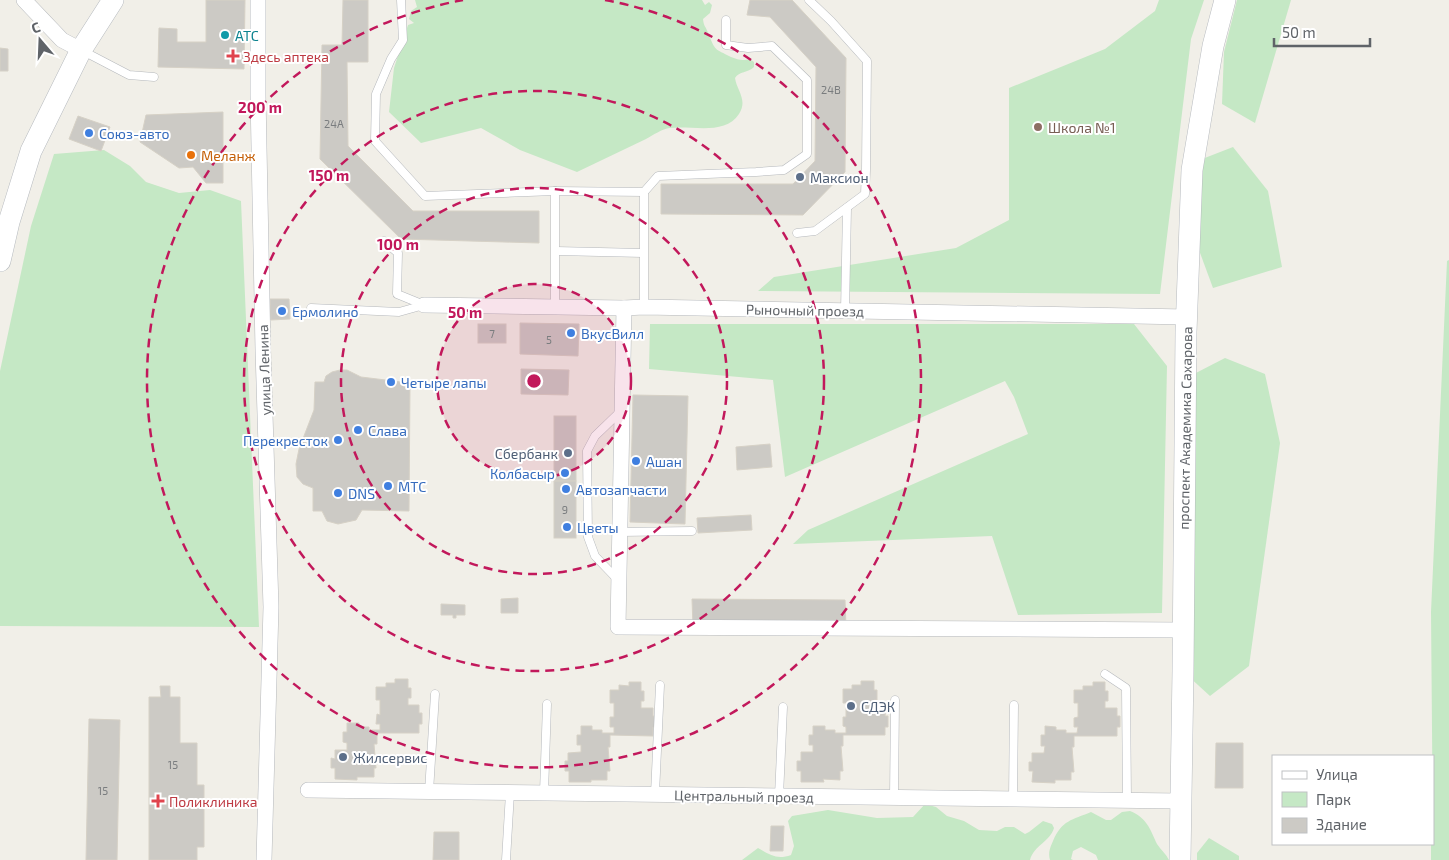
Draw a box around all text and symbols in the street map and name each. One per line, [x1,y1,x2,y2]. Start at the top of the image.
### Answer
north arrow [15,15,65,65]
scale bar [1274,15,1370,47]
text: С [29,18,42,37]
text: 50 m [1282,23,1316,41]
place label: АТС [235,27,259,44]
marker: АТС [219,29,231,41]
place label: Здесь аптека [243,48,329,65]
marker: Здесь аптека [227,50,239,62]
house number: 24В [821,83,841,96]
text: 200 m [238,98,282,116]
house number: 24А [324,117,344,130]
place label: Школа №1 [1048,119,1116,136]
marker: Школа №1 [1032,121,1044,133]
place label: Союз-авто [99,125,169,142]
marker: Союз-авто [83,127,95,139]
place label: Меланж [201,147,256,164]
marker: Меланж [185,149,197,161]
text: 150 m [309,166,349,184]
place label: Максион [810,169,869,186]
marker: Максион [794,171,806,183]
text: 100 m [377,235,419,253]
street label: Рыночный проезд [746,300,864,320]
place label: Ермолино [292,303,359,320]
text: 50 m [448,303,482,321]
marker: Ермолино [276,305,288,317]
street label: улица Ленина [254,324,274,416]
place label: ВкусВилл [581,325,644,342]
street label: проспект Академика Сахарова [1175,326,1195,530]
house number: 7 [489,327,495,340]
marker: ВкусВилл [565,327,577,339]
house number: 5 [546,333,552,346]
centre of rings [525,372,543,390]
place label: Четыре лапы [401,374,487,391]
marker: Четыре лапы [385,376,397,388]
place label: Слава [368,422,407,439]
marker: Слава [352,424,364,436]
place label: Перекресток [243,432,328,449]
marker: Перекресток [332,434,344,446]
place label: Сбербанк [495,445,558,462]
marker: Сбербанк [562,447,574,459]
place label: Ашан [646,453,682,470]
marker: Ашан [630,455,642,467]
place label: Колбасыр [490,465,555,482]
marker: Колбасыр [559,467,571,479]
place label: МТС [398,478,426,495]
marker: МТС [382,480,394,492]
place label: Автозапчасти [576,481,667,498]
marker: Автозапчасти [560,483,572,495]
place label: DNS [348,485,375,502]
marker: DNS [332,487,344,499]
house number: 9 [562,503,568,516]
place label: Цветы [577,519,619,536]
marker: Цветы [561,521,573,533]
place label: СДЭК [861,698,895,715]
marker: СДЭК [845,700,857,712]
place label: Жилсервис [353,749,427,766]
marker: Жилсервис [337,751,349,763]
legend [1272,755,1434,845]
house number: 15 [168,758,178,771]
text: Улица [1316,765,1358,783]
house number: 15 [98,784,108,797]
street label: Центральный проезд [674,786,814,806]
text: Парк [1316,790,1351,808]
place label: Поликлиника [169,793,258,810]
marker: Поликлиника [151,794,165,808]
text: Здание [1316,815,1367,833]

